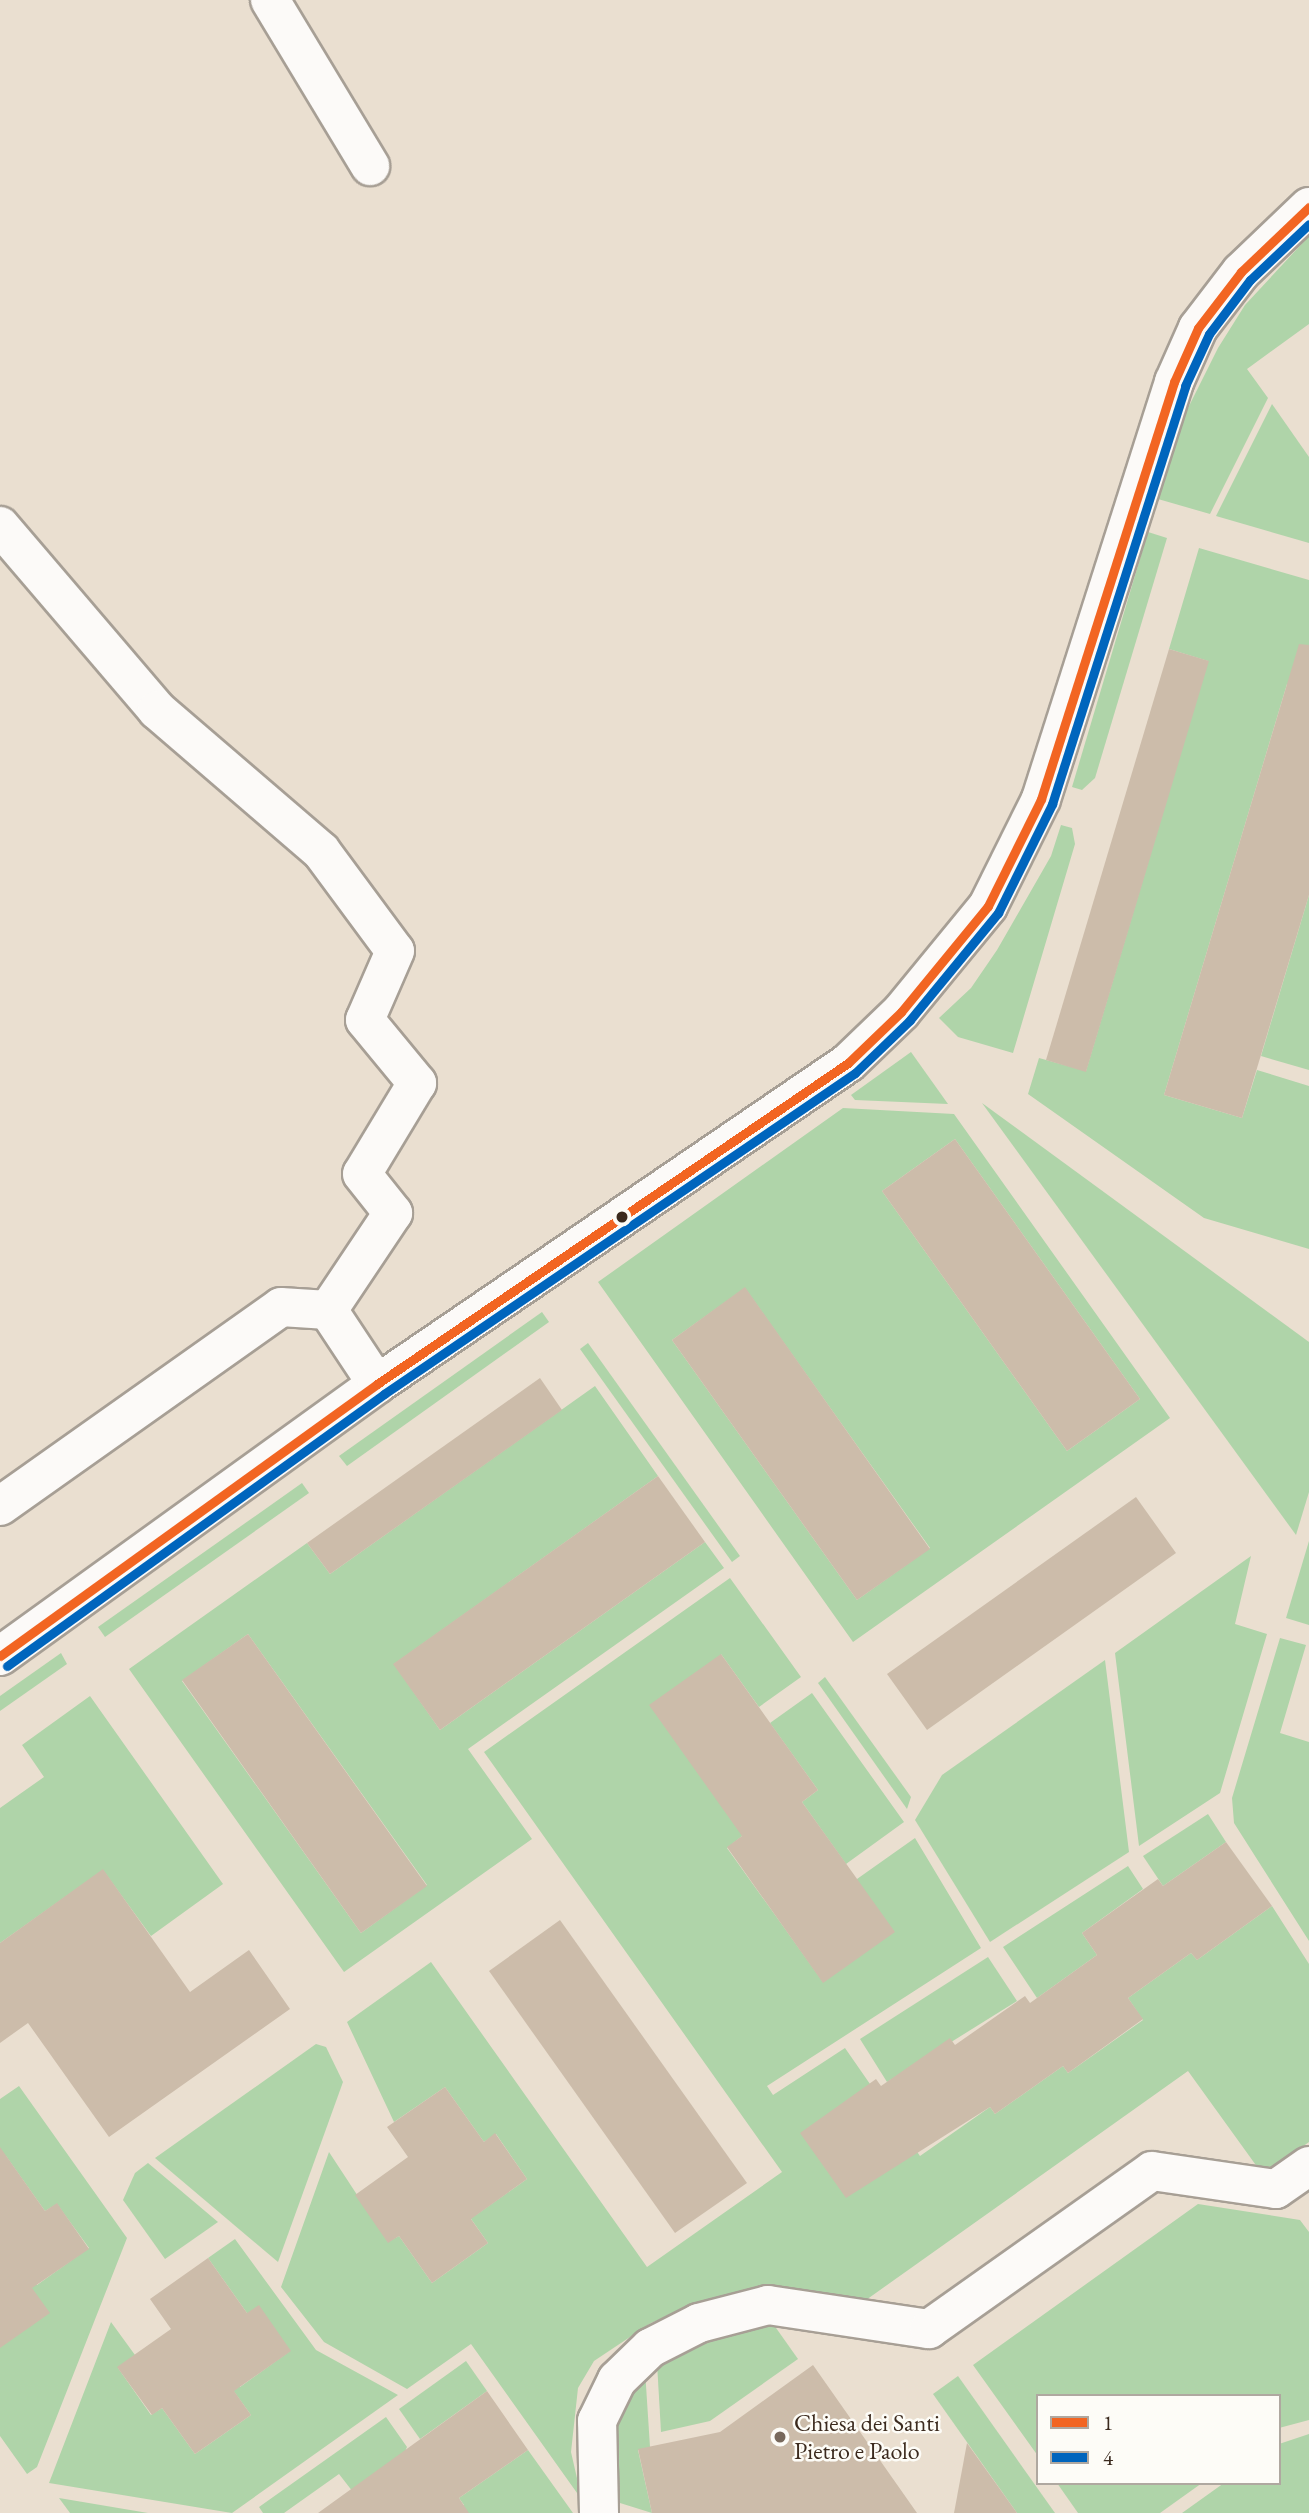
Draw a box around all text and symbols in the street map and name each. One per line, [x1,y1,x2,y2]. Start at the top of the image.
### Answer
unlabelled marker [615,1210,629,1224]
legend [1036,2394,1281,2485]
place label: Chiesa dei Santi Pietro e Paolo [794,2409,940,2465]
text: 1 [1103,2409,1113,2436]
marker: Chiesa dei Santi Pietro e Paolo [772,2429,788,2445]
text: 4 [1103,2444,1113,2471]

